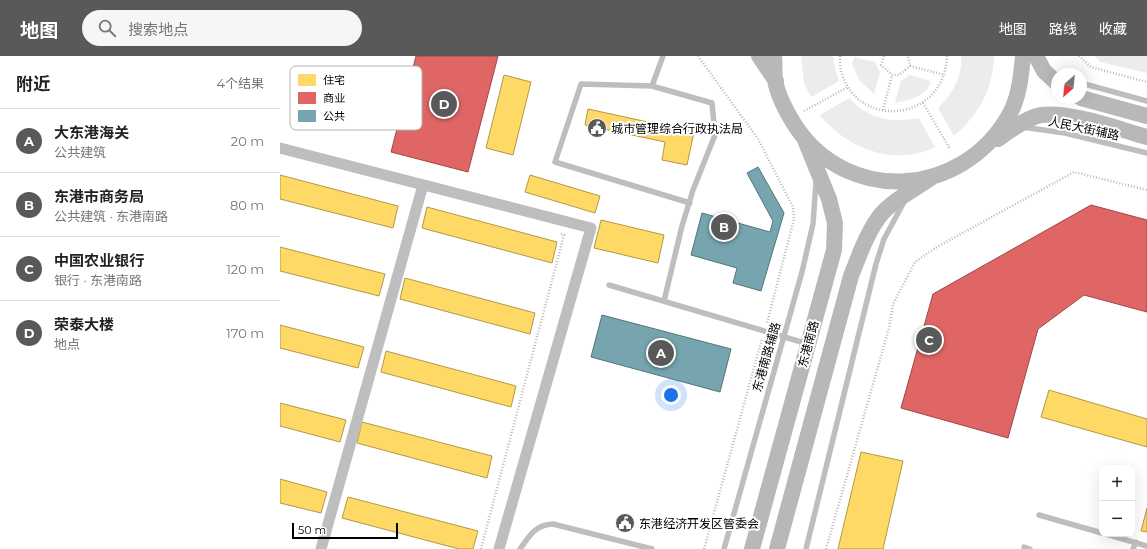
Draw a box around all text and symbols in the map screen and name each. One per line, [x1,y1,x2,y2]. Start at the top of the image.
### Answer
search box [82,10,362,46]
icon: search [96,17,118,39]
text: 地图 [20,19,58,42]
text: 搜索地点 [128,20,188,39]
text: 地图 [999,20,1027,38]
text: 路线 [1049,20,1077,38]
text: 收藏 [1099,20,1127,38]
legend [290,66,422,130]
north arrow [1051,68,1087,104]
text: 住宅 [323,73,345,87]
text: 附近 [16,74,50,94]
text: 4个结果 [216,75,264,91]
pin: D [431,89,457,119]
text: 商业 [323,91,345,105]
text: 公共 [323,109,345,123]
street label: 人民大街辅路 [1047,113,1121,143]
public building icon: 城市管理综合行政执法局 [586,117,608,139]
place label: 城市管理综合行政执法局 [611,121,743,136]
text: 大东港海关 [54,123,129,142]
text: A [24,133,34,149]
text: 20 m [231,133,264,149]
text: 公共建筑 [54,144,106,160]
text: 东港市商务局 [54,187,144,206]
text: B [24,197,34,213]
text: 80 m [230,197,264,213]
text: 公共建筑 · 东港南路 [54,208,168,224]
pin: B [711,212,737,242]
text: 中国农业银行 [54,251,144,270]
text: C [24,261,34,277]
text: 120 m [226,261,264,277]
text: 银行 · 东港南路 [54,272,142,288]
text: 荣泰大楼 [54,315,114,334]
street label: 东港南路 [795,319,821,369]
street label: 东港南路辅路 [749,320,783,394]
text: D [24,325,34,341]
text: 170 m [226,325,264,341]
pin: C [916,325,942,355]
text: 地点 [54,336,80,352]
pin: A [648,338,674,368]
your location [661,385,681,405]
map controls [1099,465,1135,537]
button: + [1099,465,1135,501]
button: − [1099,501,1135,537]
public building icon: 东港经济开发区管委会 [614,512,636,534]
place label: 东港经济开发区管委会 [639,516,759,531]
scale bar [292,521,398,540]
text: 50 m [298,523,326,537]

